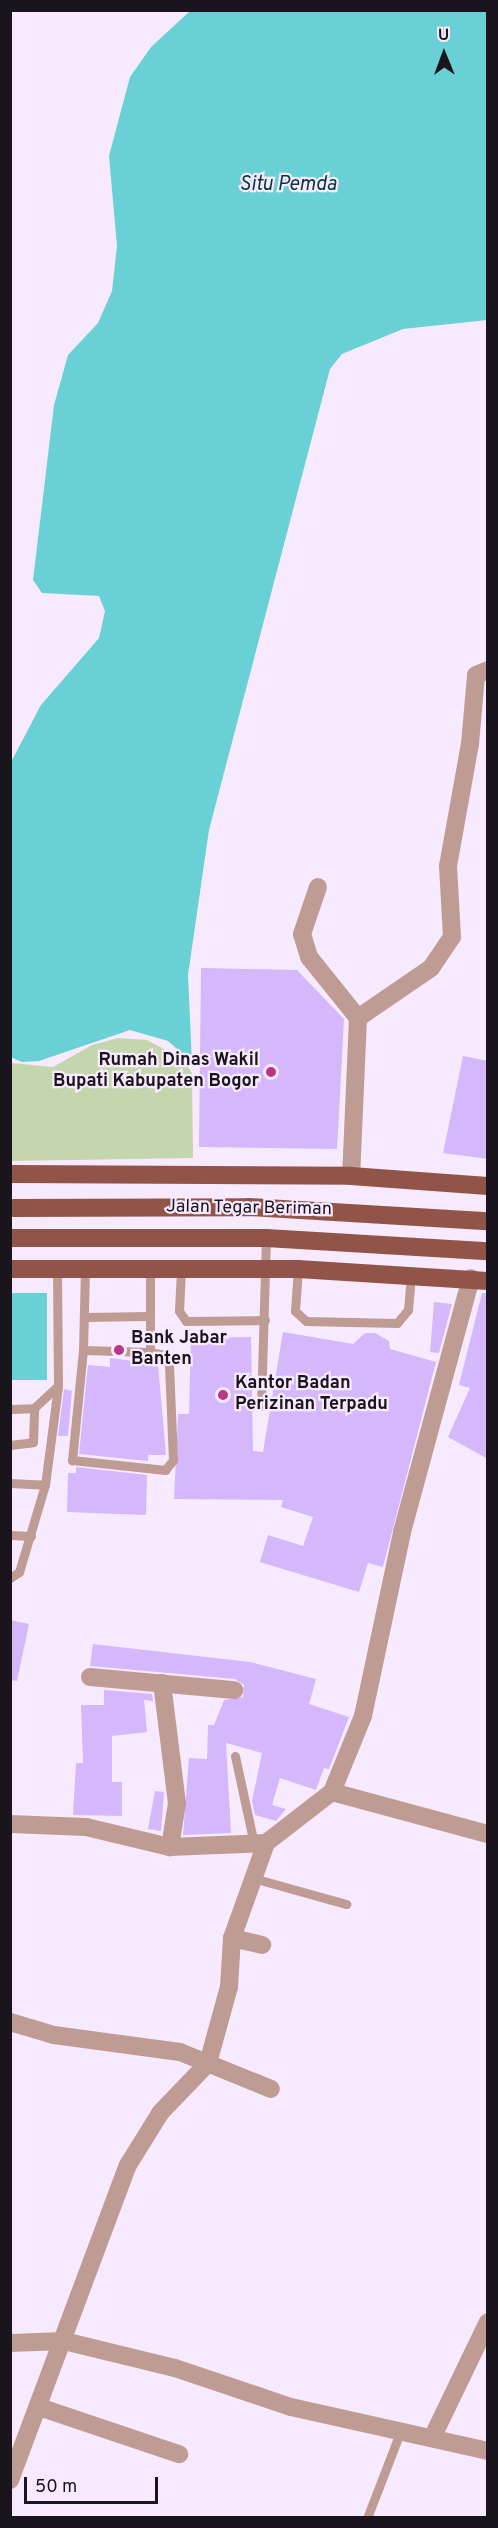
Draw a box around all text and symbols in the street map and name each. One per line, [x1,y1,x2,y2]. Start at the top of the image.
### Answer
north arrow [414,24,474,84]
text: U [438,26,450,46]
water label: Situ Pemda [239,173,337,197]
place label: Rumah Dinas Wakil Bupati Kabupaten Bogor [53,1051,259,1094]
marker: Rumah Dinas Wakil Bupati Kabupaten Bogor [264,1065,278,1079]
street label: Jalan Tegar Beriman [166,1197,332,1221]
place label: Bank Jabar Banten [131,1329,227,1372]
marker: Bank Jabar Banten [112,1343,126,1357]
place label: Kantor Badan Perizinan Terpadu [235,1374,388,1416]
marker: Kantor Badan Perizinan Terpadu [216,1388,230,1402]
scale bar [27,2465,160,2503]
text: 50 m [35,2476,77,2499]

